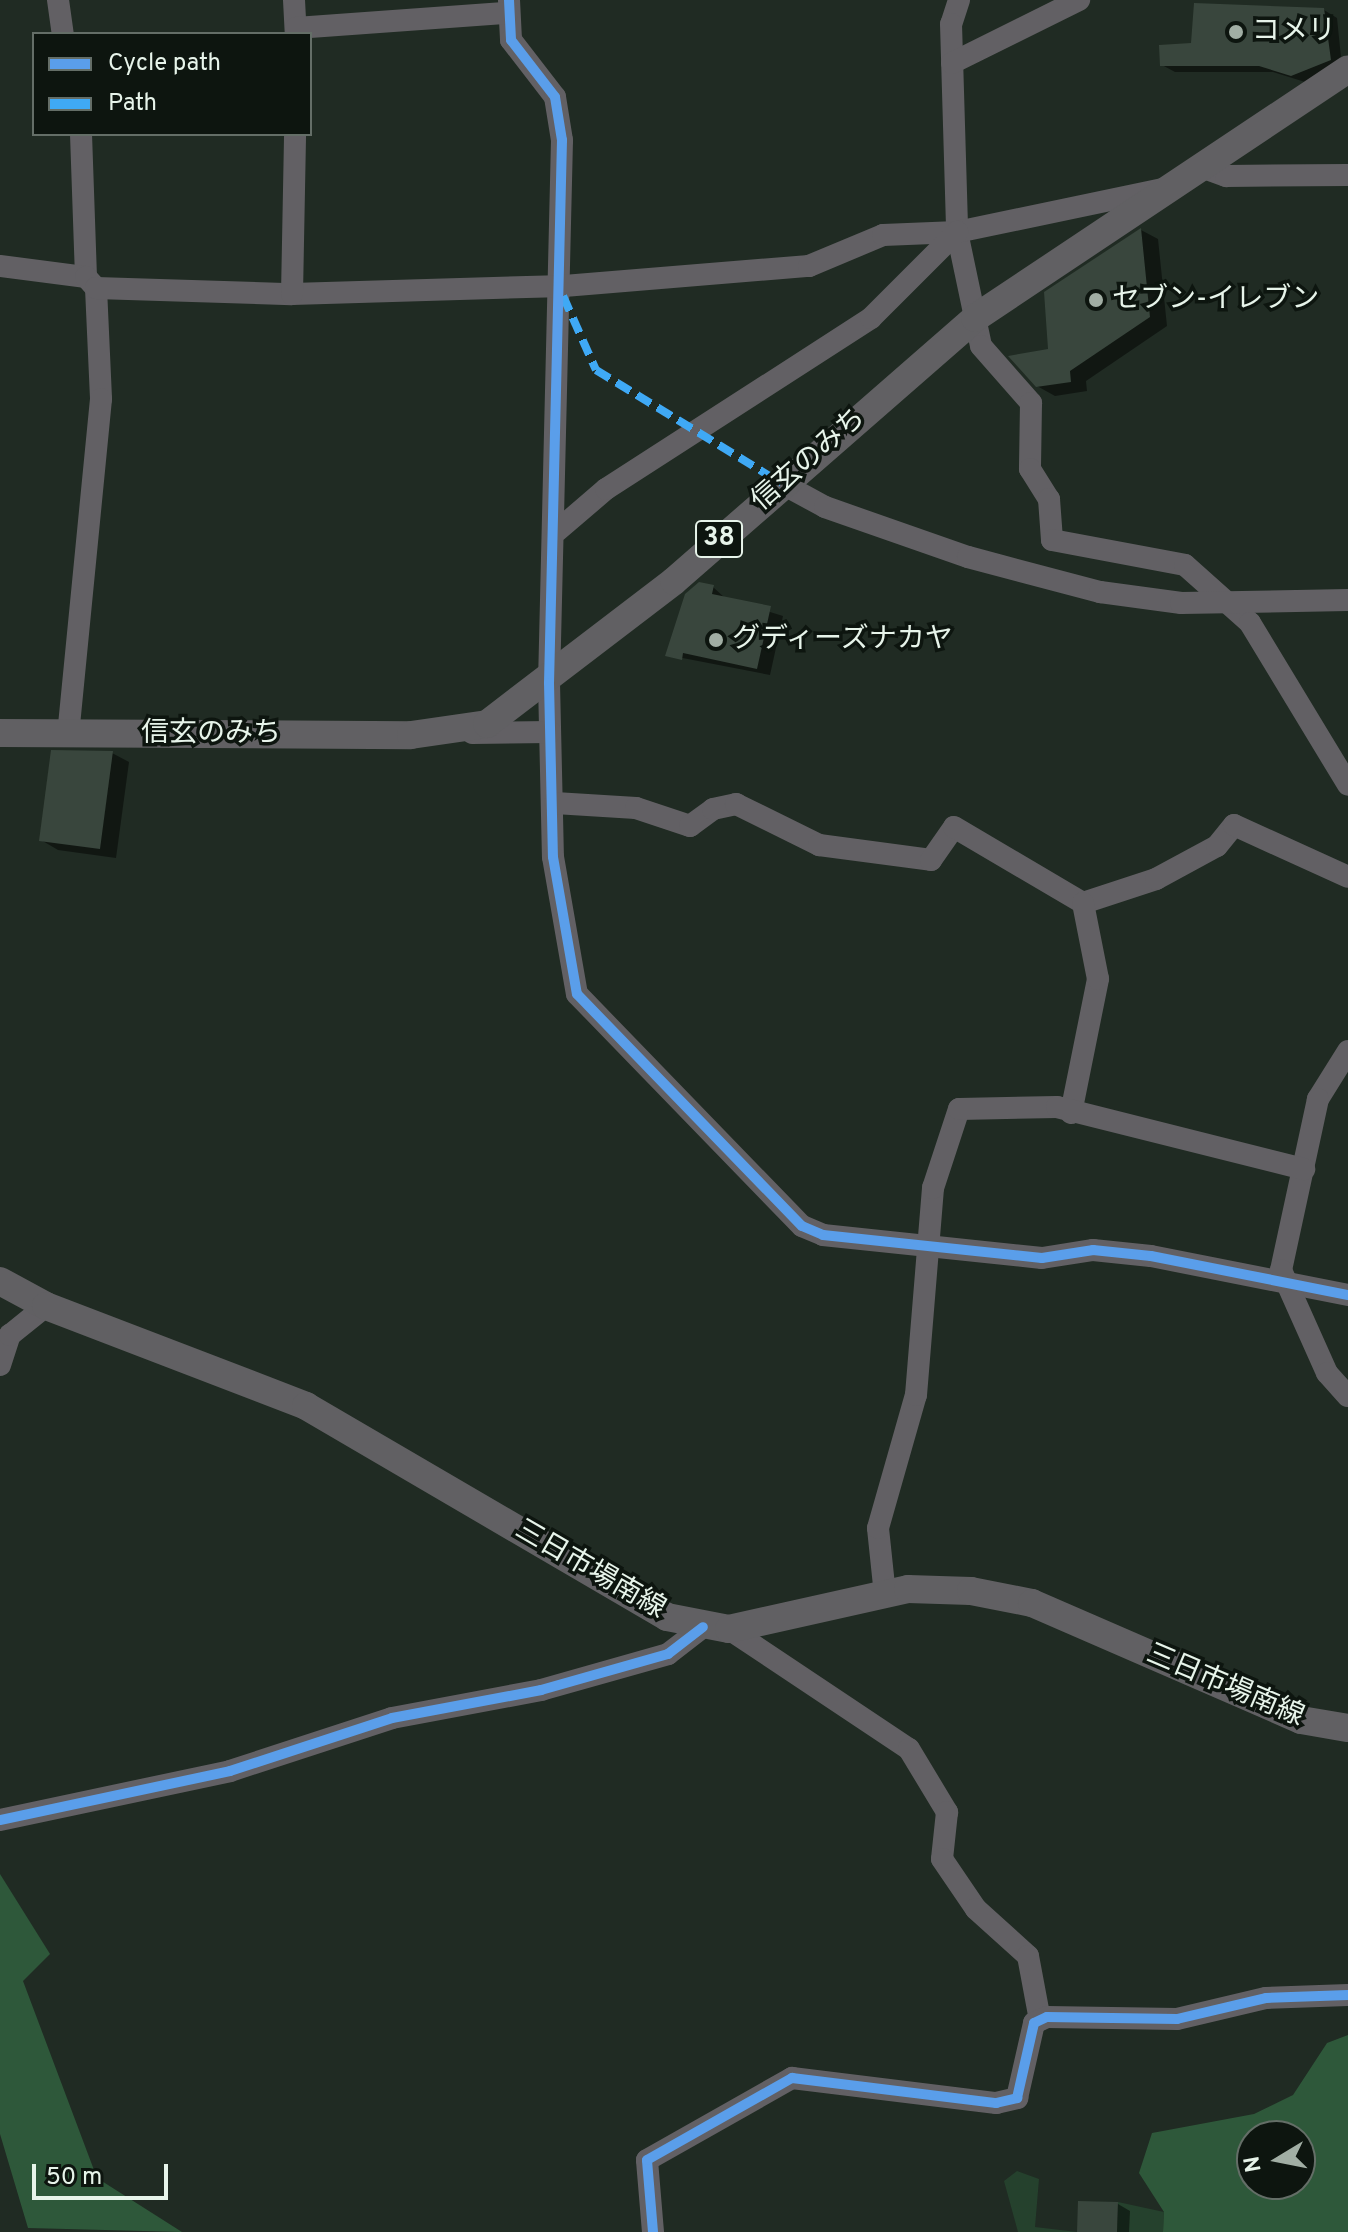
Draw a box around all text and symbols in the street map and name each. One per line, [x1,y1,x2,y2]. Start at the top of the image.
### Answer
place label: コメリ [1252,15,1336,49]
marker: コメリ [1227,23,1245,41]
legend [32,32,312,136]
text: Cycle path [108,49,221,79]
text: Path [108,89,157,119]
place label: セブン-イレブン [1112,283,1319,317]
marker: セブン-イレブン [1087,291,1105,309]
street label: 信玄のみち [745,401,873,519]
road number: 38 [695,517,743,561]
place label: グディーズナカヤ [732,623,956,657]
marker: グディーズナカヤ [707,631,725,649]
street label: 信玄のみち [141,717,281,751]
street label: 三日市場南線 [509,1513,671,1627]
street label: 三日市場南線 [1141,1638,1309,1734]
north arrow [1236,2120,1316,2200]
scale bar [36,2148,172,2198]
text: N [1239,2154,1269,2174]
text: 50 m [46,2163,102,2193]

